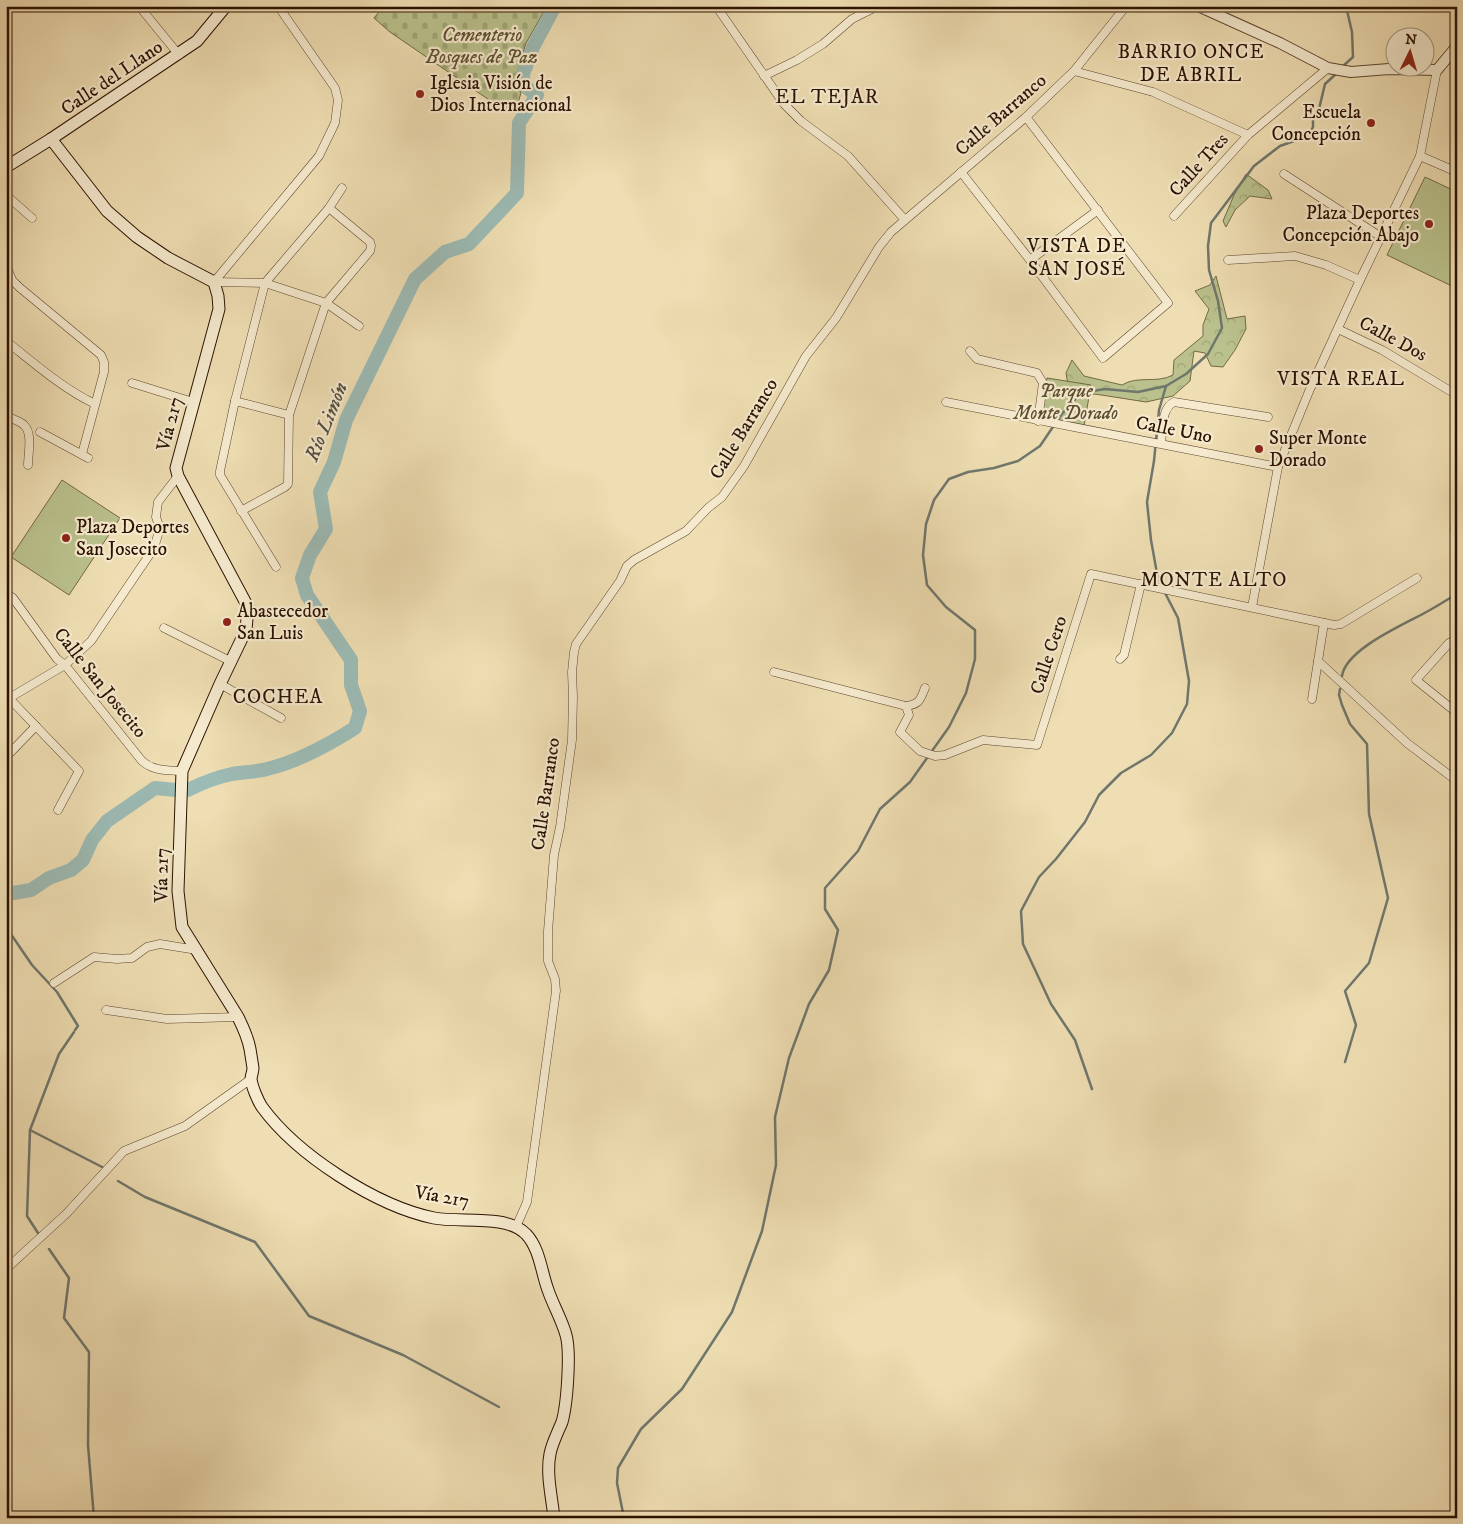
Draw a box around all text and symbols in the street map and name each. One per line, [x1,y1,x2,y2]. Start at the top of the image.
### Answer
park label: Cementerio Bosques de Paz [425,24,538,70]
north arrow [1386,28,1436,78]
text: N [1405,31,1418,50]
street label: Calle del Llano [57,35,167,121]
district label: BARRIO ONCE DE ABRIL [1117,40,1265,88]
street label: Calle Barranco [951,69,1051,161]
place label: Iglesia Visión de Dios Internacional [430,72,572,117]
district label: EL TEJAR [775,85,879,110]
marker: Iglesia Visión de Dios Internacional [414,88,426,100]
place label: Escuela Concepción [1271,101,1361,146]
marker: Escuela Concepción [1365,117,1377,129]
street label: Calle Tres [1164,128,1234,202]
place label: Plaza Deportes Concepción Abajo [1282,202,1419,247]
marker: Plaza Deportes Concepción Abajo [1423,218,1435,230]
district label: VISTA DE SAN JOSÉ [1026,234,1127,282]
street label: Calle Dos [1355,312,1431,366]
district label: VISTA REAL [1276,367,1405,392]
street label: Calle Barranco [705,374,783,484]
water label: Río Limón [300,379,354,466]
park label: Parque Monte Dorado [1012,380,1118,425]
street label: Vía 217 [152,395,188,454]
street label: Calle Uno [1134,411,1214,449]
place label: Super Monte Dorado [1269,427,1367,472]
marker: Super Monte Dorado [1253,443,1265,455]
place label: Plaza Deportes San Josecito [76,516,189,561]
marker: Plaza Deportes San Josecito [60,532,72,544]
district label: MONTE ALTO [1140,568,1288,593]
place label: Abastecedor San Luis [237,600,328,645]
street label: Calle Cero [1026,613,1072,697]
marker: Abastecedor San Luis [221,616,233,628]
street label: Calle San Josecito [49,623,151,743]
district label: COCHEA [233,685,323,710]
street label: Calle Barranco [527,736,565,852]
street label: Vía 217 [150,847,174,904]
street label: Vía 217 [412,1181,471,1213]

